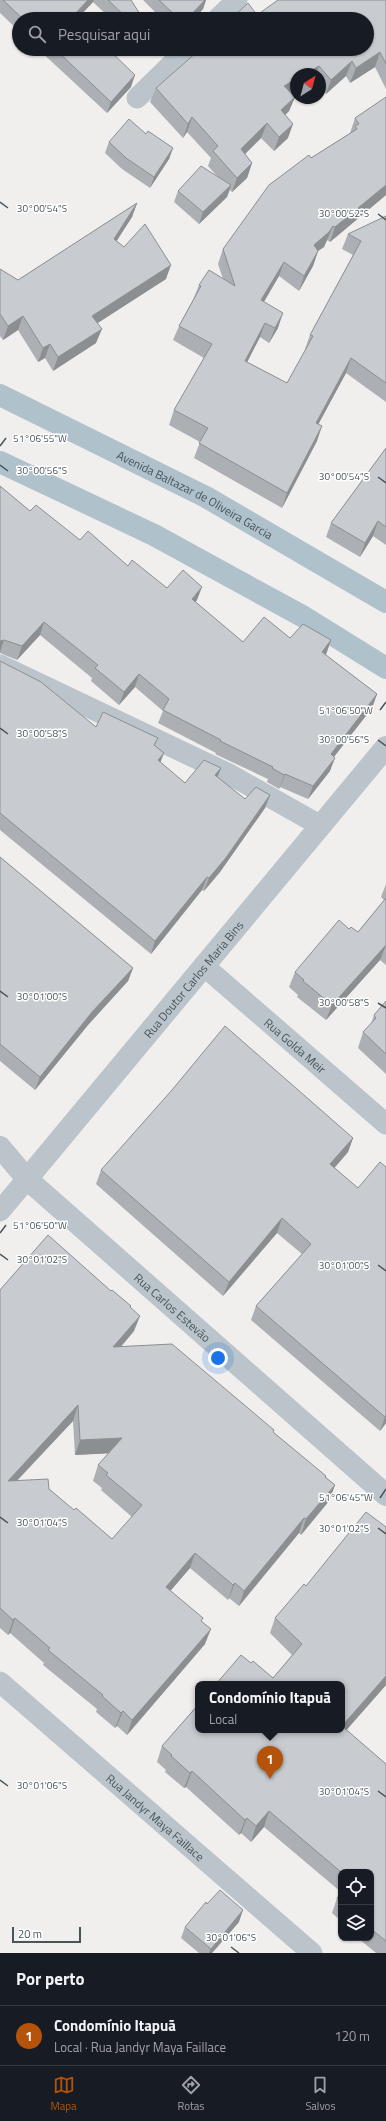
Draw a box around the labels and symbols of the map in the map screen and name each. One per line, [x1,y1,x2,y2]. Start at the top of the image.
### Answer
north arrow [290,68,326,104]
text: 30°00'54"S [17,201,67,216]
text: 30°00'52"S [319,206,369,221]
text: 51°06'55"W [13,431,67,446]
street label: Avenida Baltazar de Oliveira Garcia [114,445,277,544]
text: 30°00'56"S [17,463,67,478]
text: 30°00'54"S [319,469,369,484]
text: 51°06'50"W [319,703,373,718]
text: 30°00'58"S [17,726,67,741]
text: 30°00'56"S [319,732,369,747]
street label: Rua Doutor Carlos Maria Bins [139,916,248,1042]
text: 30°01'00"S [17,989,67,1004]
text: 30°00'58"S [319,995,369,1010]
street label: Rua Golda Meir [260,1013,331,1078]
text: 51°06'50"W [13,1218,67,1233]
text: 30°01'02"S [17,1252,67,1267]
text: 30°01'00"S [319,1258,369,1273]
street label: Rua Carlos Estevão [130,1268,215,1346]
your location [208,1348,228,1368]
text: 51°06'45"W [319,1490,373,1505]
text: 30°01'04"S [17,1515,67,1530]
text: 30°01'02"S [319,1521,369,1536]
pin: 1 [257,1746,283,1779]
street label: Rua Jandyr Maya Faillace [102,1769,209,1865]
text: 30°01'06"S [17,1778,67,1793]
text: 30°01'04"S [319,1784,369,1799]
scale bar [12,1925,81,1944]
text: 30°01'06"S [206,1930,256,1945]

